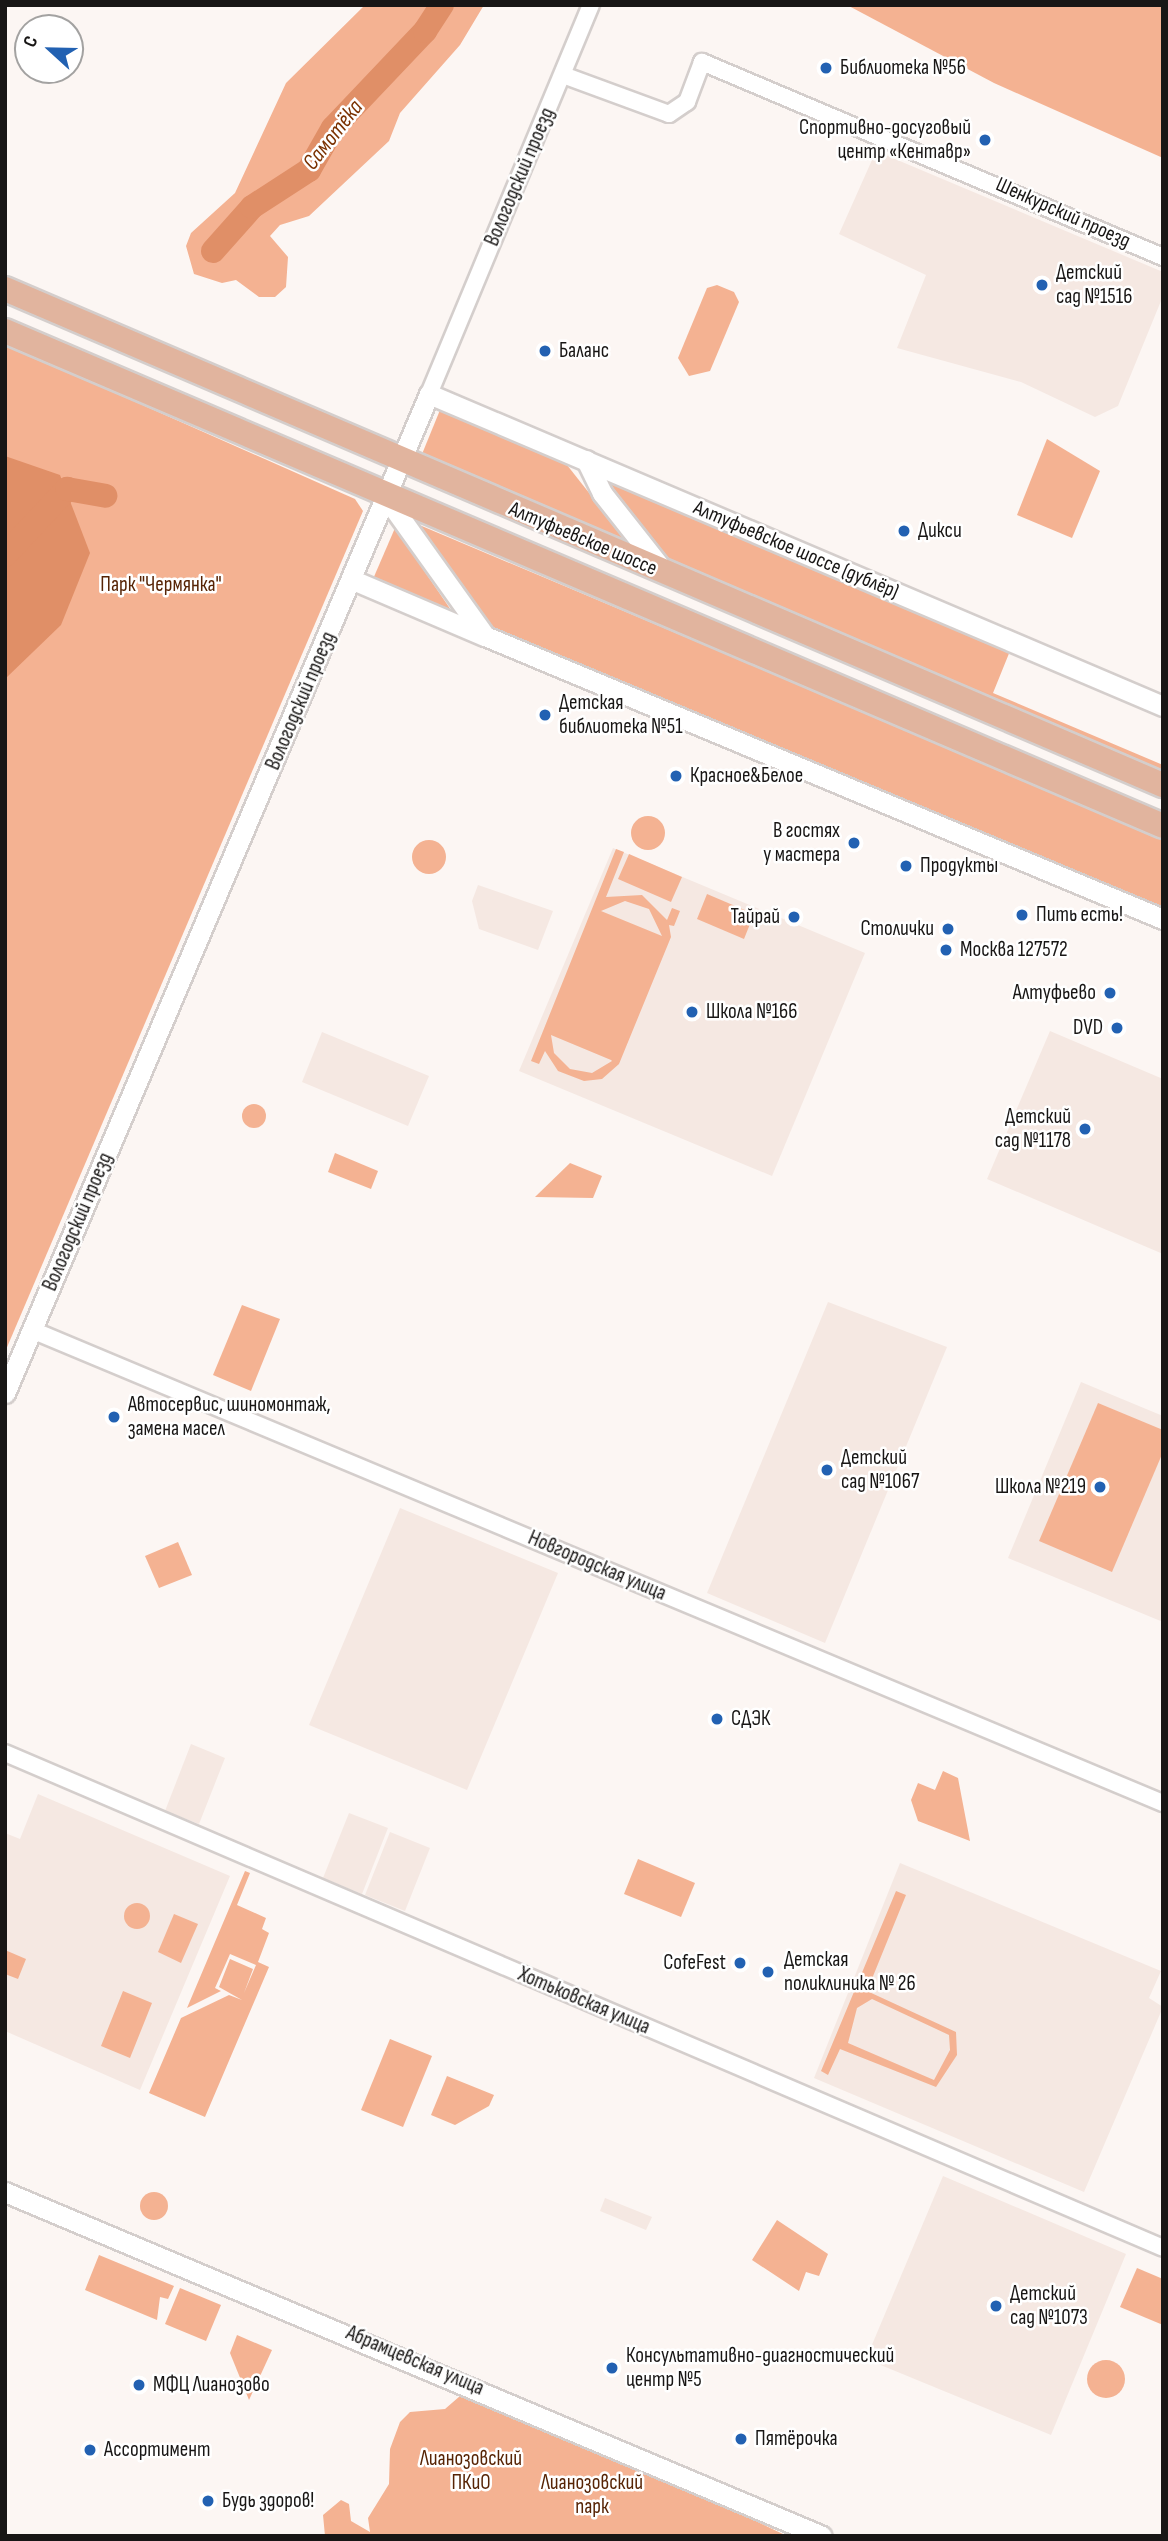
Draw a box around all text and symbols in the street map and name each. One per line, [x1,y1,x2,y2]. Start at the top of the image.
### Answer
north arrow [14,14,84,84]
text: С [18,33,43,51]
place label: Библиотека №56 [840,55,966,81]
marker: Библиотека №56 [818,60,834,76]
water label: Самотёка [297,94,369,176]
street label: Вологодский проезд [480,104,560,250]
place label: Спортивно-досуговый центр «Кентавр» [799,115,971,165]
marker: Спортивно-досуговый центр «Кентавр» [977,132,993,148]
street label: Шенкурский проезд [992,172,1134,254]
place label: Детский сад №1516 [1056,260,1132,310]
marker: Детский сад №1516 [1034,277,1050,293]
place label: Баланс [559,338,609,364]
marker: Баланс [537,343,553,359]
street label: Алтуфьевское шоссе (дублёр) [690,495,902,605]
street label: Алтуфьевское шоссе [505,496,661,582]
place label: Дикси [918,518,962,544]
marker: Дикси [896,523,912,539]
park label: Парк "Чермянка" [100,572,222,598]
street label: Вологодский проезд [261,628,341,774]
place label: Детская библиотека №51 [559,690,683,740]
marker: Детская библиотека №51 [537,707,553,723]
place label: Красное&Белое [690,763,803,789]
marker: Красное&Белое [668,768,684,784]
place label: В гостях у мастера [763,818,840,868]
marker: В гостях у мастера [846,835,862,851]
place label: Продукты [920,853,998,879]
marker: Продукты [898,858,914,874]
place label: Пить есть! [1036,902,1123,928]
place label: Тайрай [730,904,780,930]
marker: Пить есть! [1014,907,1030,923]
marker: Тайрай [786,909,802,925]
place label: Столички [861,916,934,942]
marker: Столички [940,921,956,937]
place label: Москва 127572 [960,937,1068,963]
marker: Москва 127572 [938,942,954,958]
place label: Алтуфьево [1013,980,1096,1006]
marker: Алтуфьево [1102,985,1118,1001]
place label: Школа №166 [706,999,797,1025]
marker: Школа №166 [684,1004,700,1020]
place label: DVD [1073,1015,1103,1041]
marker: DVD [1109,1020,1125,1036]
place label: Детский сад №1178 [995,1104,1071,1154]
marker: Детский сад №1178 [1077,1121,1093,1137]
street label: Вологодский проезд [38,1149,118,1295]
place label: Автосервис, шиномонтаж, замена масел [128,1392,331,1442]
marker: Автосервис, шиномонтаж, замена масел [106,1409,122,1425]
place label: Детский сад №1067 [841,1445,919,1495]
marker: Детский сад №1067 [819,1462,835,1478]
place label: Школа №219 [995,1474,1086,1500]
marker: Школа №219 [1092,1479,1108,1495]
street label: Новгородская улица [524,1526,670,1606]
place label: СДЭК [731,1706,770,1732]
marker: СДЭК [709,1711,725,1727]
place label: Детская поликлиника № 26 [784,1947,916,1997]
place label: CofeFest [663,1950,726,1976]
marker: CofeFest [732,1955,748,1971]
street label: Хотьковская улица [514,1962,654,2040]
marker: Детская поликлиника № 26 [758,1962,778,1982]
place label: Детский сад №1073 [1010,2281,1088,2331]
marker: Детский сад №1073 [988,2298,1004,2314]
street label: Абрамцевская улица [342,2321,488,2401]
place label: Консультативно-диагностический центр №5 [626,2343,894,2393]
marker: Консультативно-диагностический центр №5 [604,2360,620,2376]
place label: МФЦ Лианозово [153,2372,270,2398]
marker: МФЦ Лианозово [131,2377,147,2393]
place label: Пятёрочка [755,2426,838,2452]
marker: Пятёрочка [733,2431,749,2447]
place label: Ассортимент [104,2437,211,2463]
marker: Ассортимент [82,2442,98,2458]
park label: Лианозовский ПКиО [420,2446,522,2496]
park label: Лианозовский парк [541,2470,643,2520]
place label: Будь здоров! [222,2488,314,2514]
marker: Будь здоров! [200,2493,216,2509]

